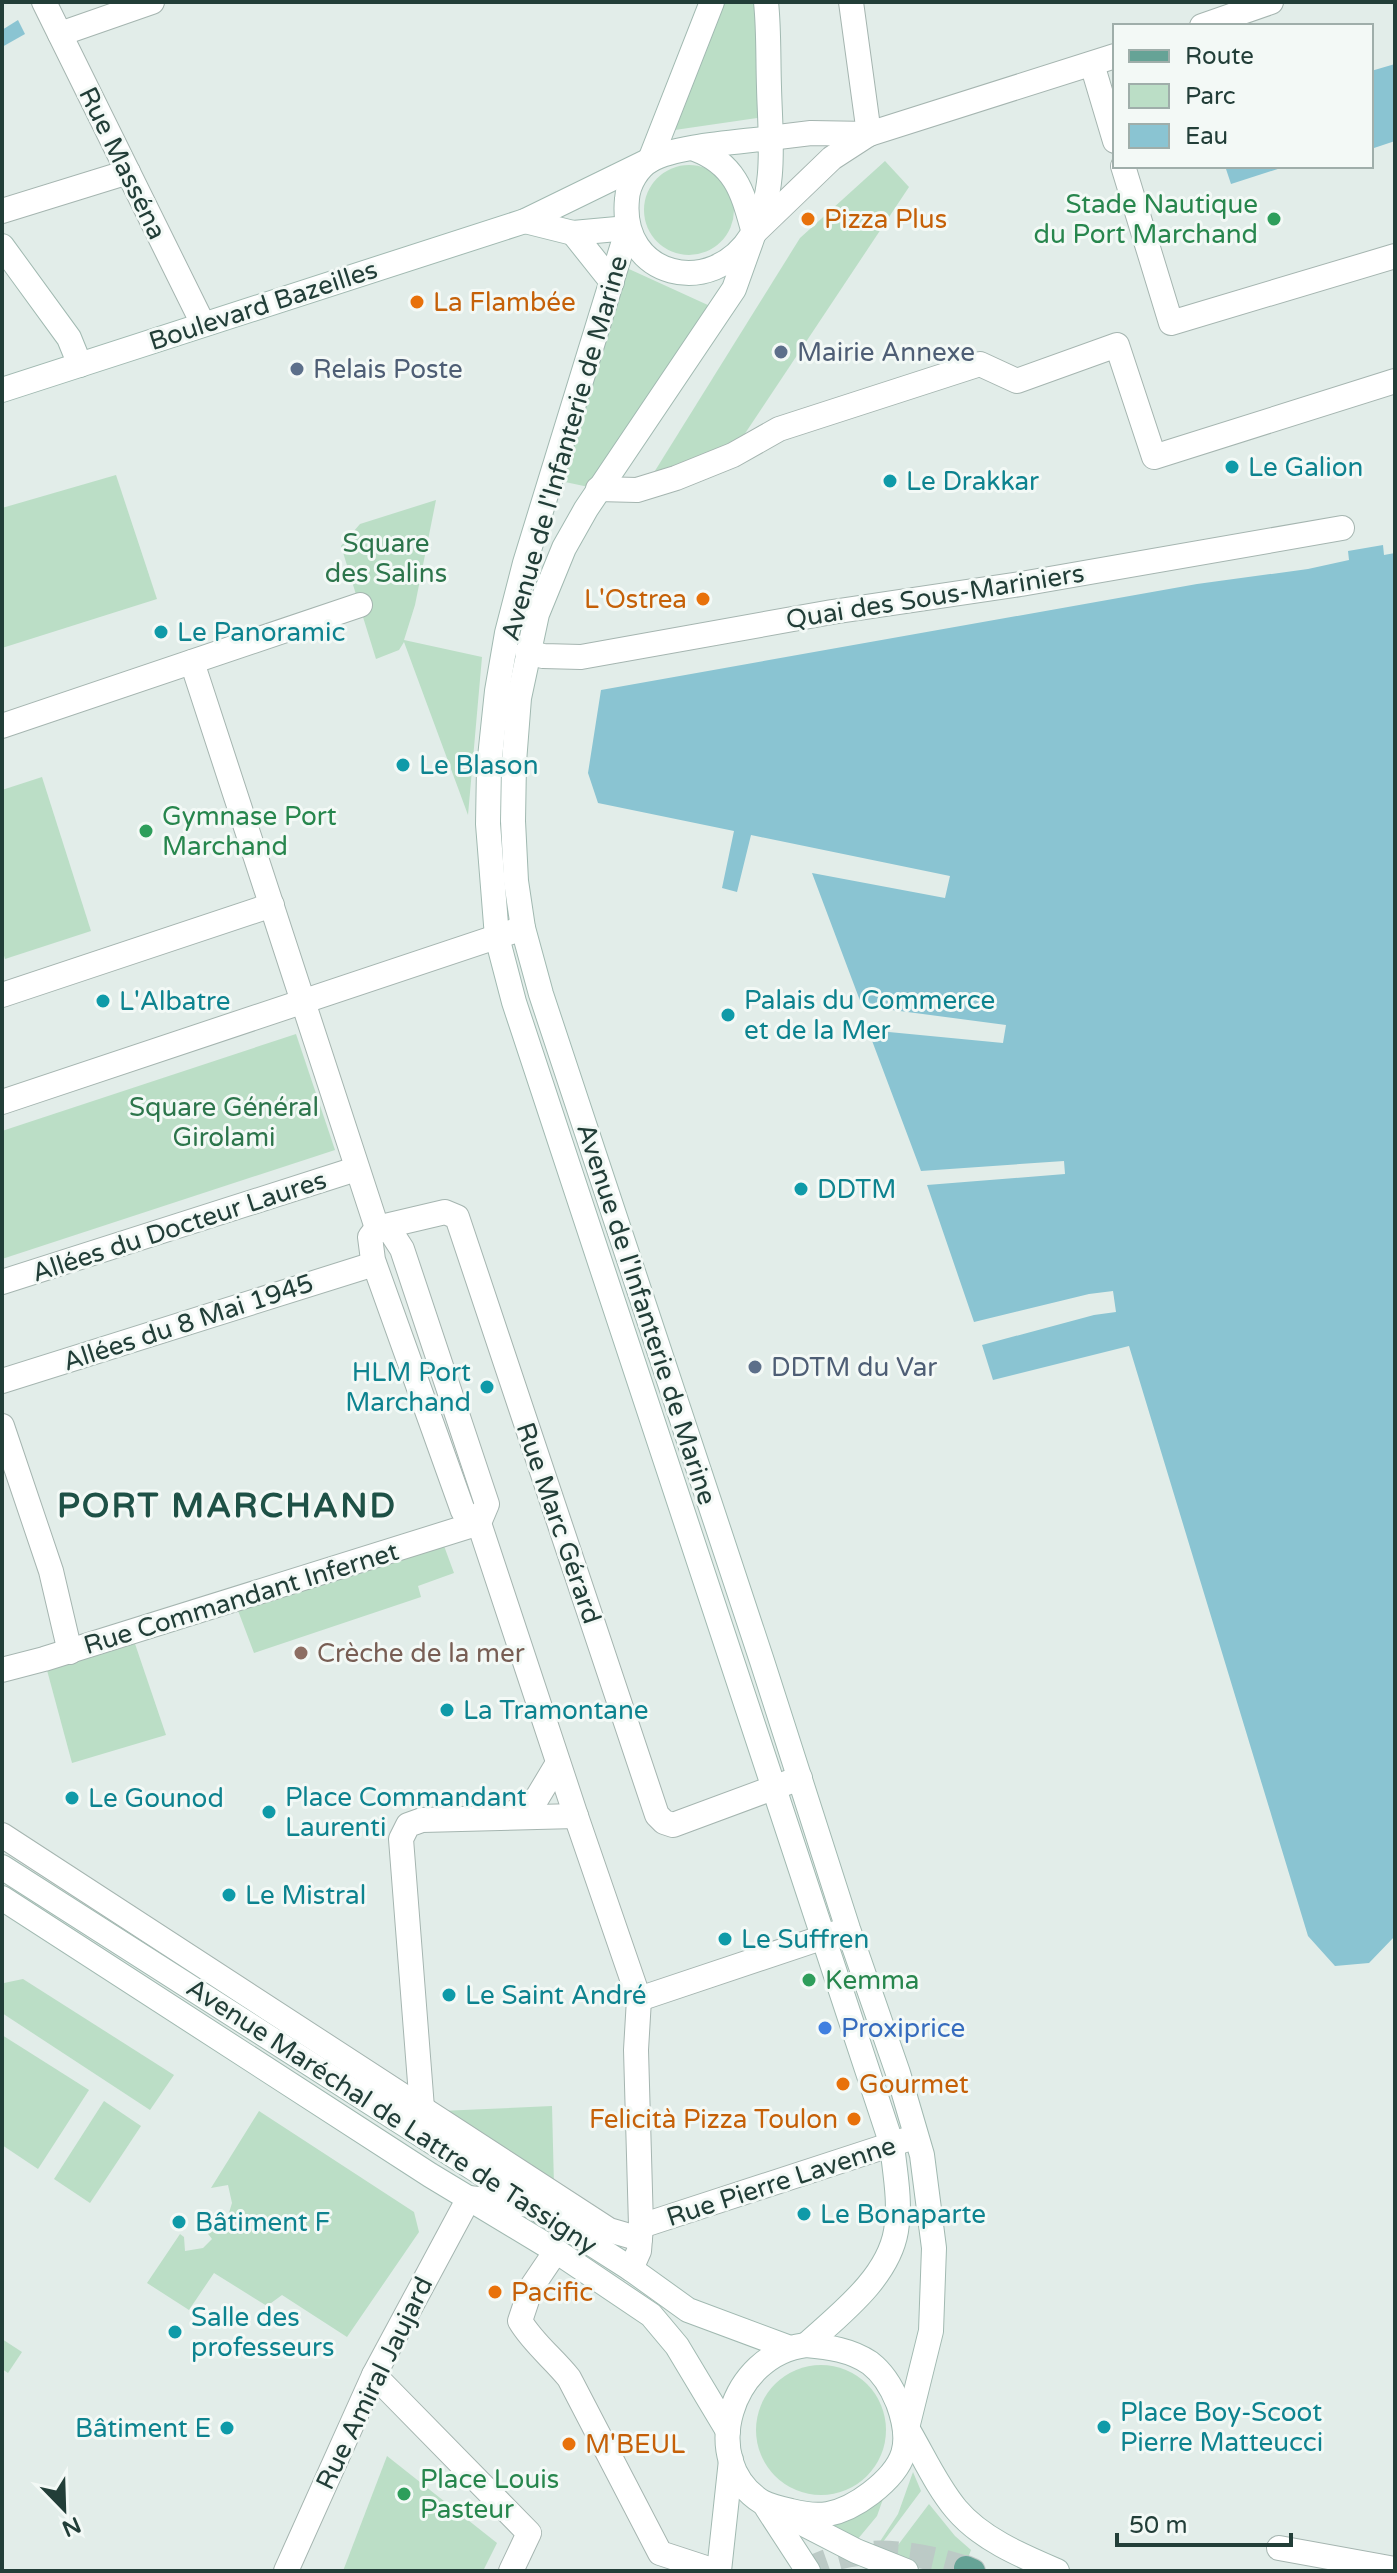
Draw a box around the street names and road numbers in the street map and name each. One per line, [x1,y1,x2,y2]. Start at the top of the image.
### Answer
street label: Rue Masséna [72,82,173,244]
street label: Avenue de l'Infanterie de Marine [495,252,634,644]
street label: Boulevard Bazeilles [145,254,381,357]
street label: Quai des Sous-Mariniers [784,558,1086,635]
street label: Avenue de l'Infanterie de Marine [570,1120,723,1509]
street label: Allées du Docteur Laures [28,1164,330,1289]
street label: Allées du 8 Mai 1945 [59,1267,317,1378]
street label: Rue Marc Gérard [510,1419,607,1628]
street label: Rue Commandant Infernet [80,1536,402,1661]
street label: Avenue Maréchal de Lattre de Tassigny [181,1972,603,2261]
street label: Rue Pierre Lavenne [663,2130,900,2233]
street label: Rue Amiral Jaujard [309,2272,439,2495]

